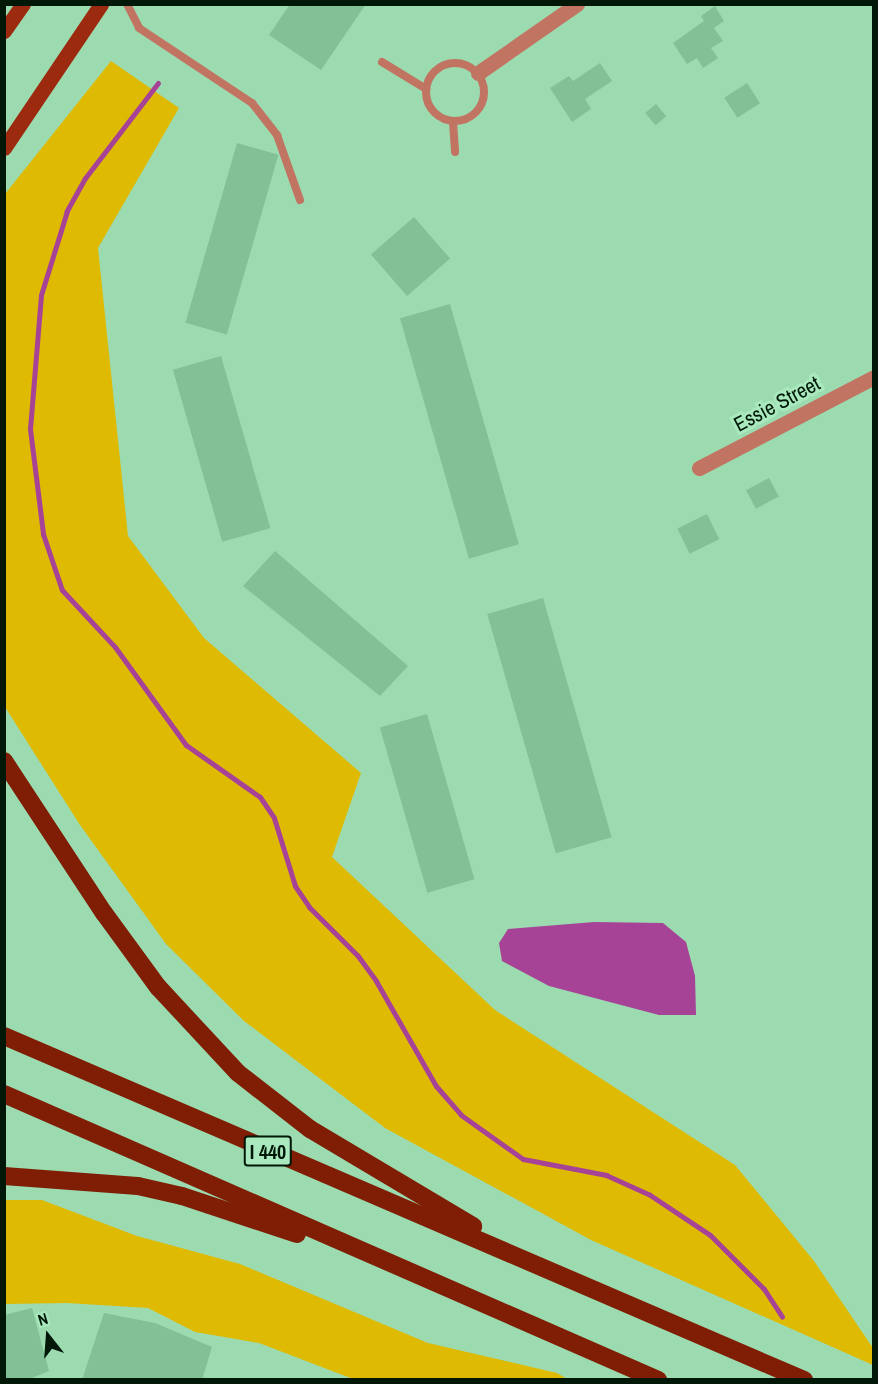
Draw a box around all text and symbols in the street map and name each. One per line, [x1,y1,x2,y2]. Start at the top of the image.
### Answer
street label: Essie Street [730,371,824,437]
road number: I 440 [242,1134,294,1168]
north arrow [18,1306,78,1366]
text: N [35,1307,50,1331]

